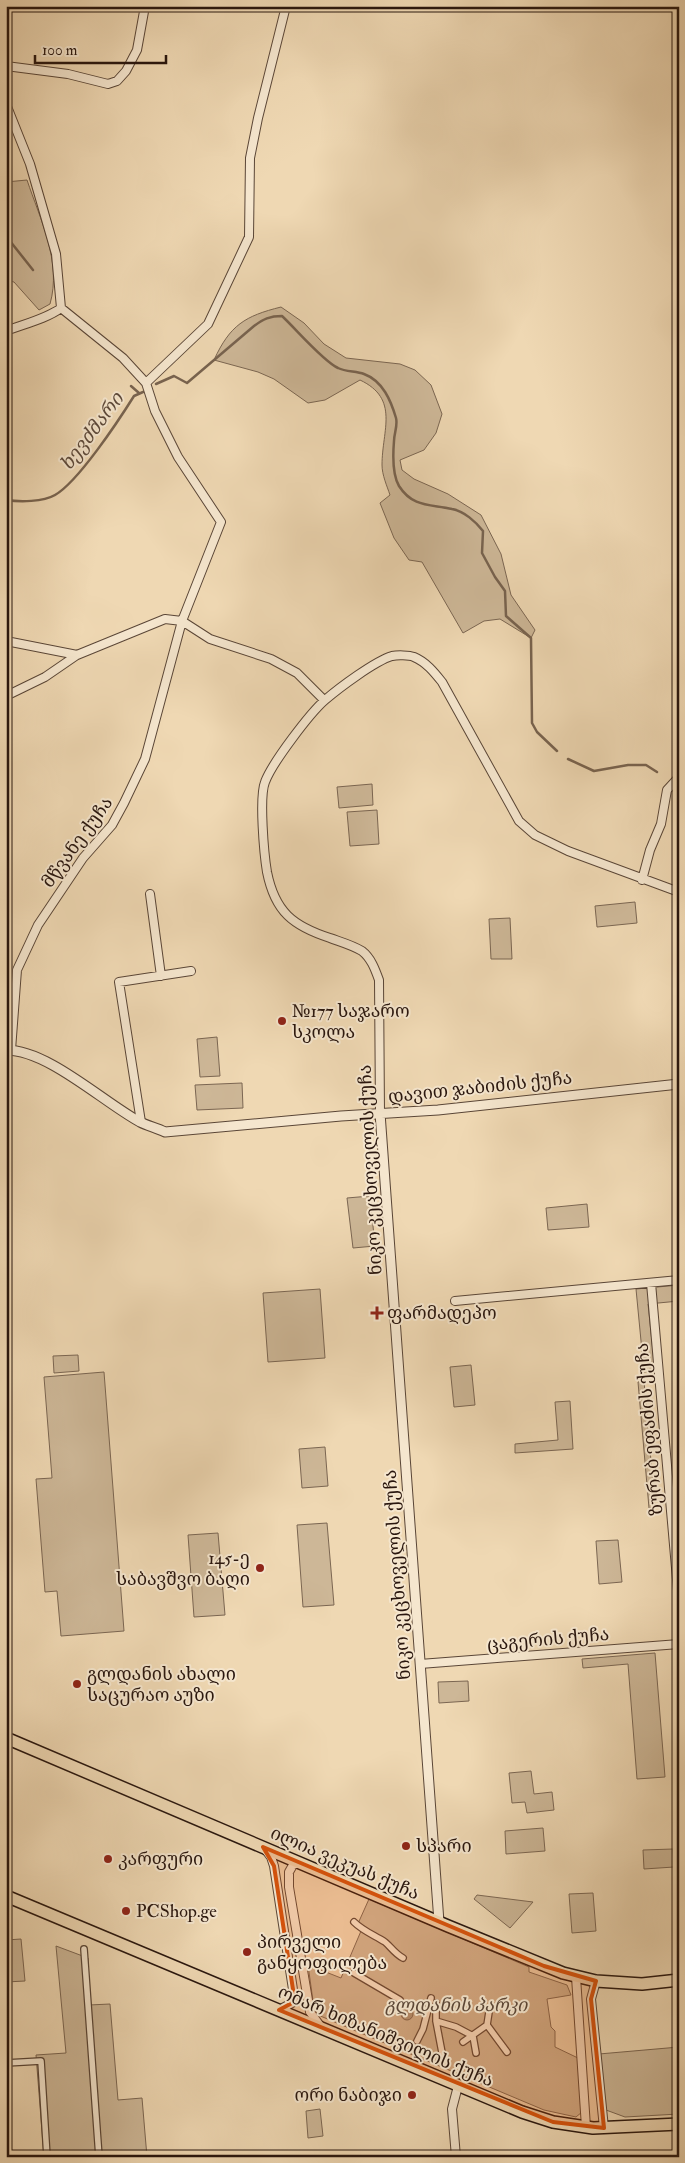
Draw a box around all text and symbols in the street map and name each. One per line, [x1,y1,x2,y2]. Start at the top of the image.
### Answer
scale bar [35,32,166,64]
text: 100 m [42,41,78,60]
water label: ხევძმარი [55,387,130,475]
street label: მწვანე ქუჩა [37,792,118,892]
place label: №177 საჯარო სკოლა [292,1000,410,1044]
marker: №177 საჯარო სკოლა [276,1015,288,1027]
street label: ნიკო კეცხოველის ქუჩა [353,1064,388,1276]
street label: დავით ჯაბიძის ქუჩა [387,1066,573,1109]
place label: ფარმადეპო [387,1302,497,1325]
marker: ფარმადეპო [371,1307,383,1319]
street label: ზურაბ ეფაძის ქუჩა [630,1342,668,1516]
street label: ნიკო კეცხოველის ქუჩა [379,1469,416,1681]
place label: 145-ე საბავშვო ბაღი [116,1547,250,1591]
marker: 145-ე საბავშვო ბაღი [254,1562,266,1574]
street label: ცაგერის ქუჩა [486,1623,610,1656]
place label: გლდანის ახალი საცურაო აუზი [87,1663,236,1707]
marker: გლდანის ახალი საცურაო აუზი [71,1678,83,1690]
street label: ილია ვეკუას ქუჩა [267,1822,423,1905]
place label: სპარი [416,1835,472,1858]
marker: სპარი [400,1840,412,1852]
place label: კარფური [118,1848,203,1871]
marker: კარფური [102,1853,114,1865]
place label: PCShop.ge [136,1900,217,1923]
marker: PCShop.ge [120,1905,132,1917]
place label: პირველი განყოფილება [257,1931,387,1975]
marker: პირველი განყოფილება [241,1946,253,1958]
street label: ომარ ხიზანიშვილის ქუჩა [274,1981,497,2092]
park label: გლდანის პარკი [385,1994,529,2017]
place label: ორი ნაბიჯი [294,2084,402,2107]
marker: ორი ნაბიჯი [406,2089,418,2101]

